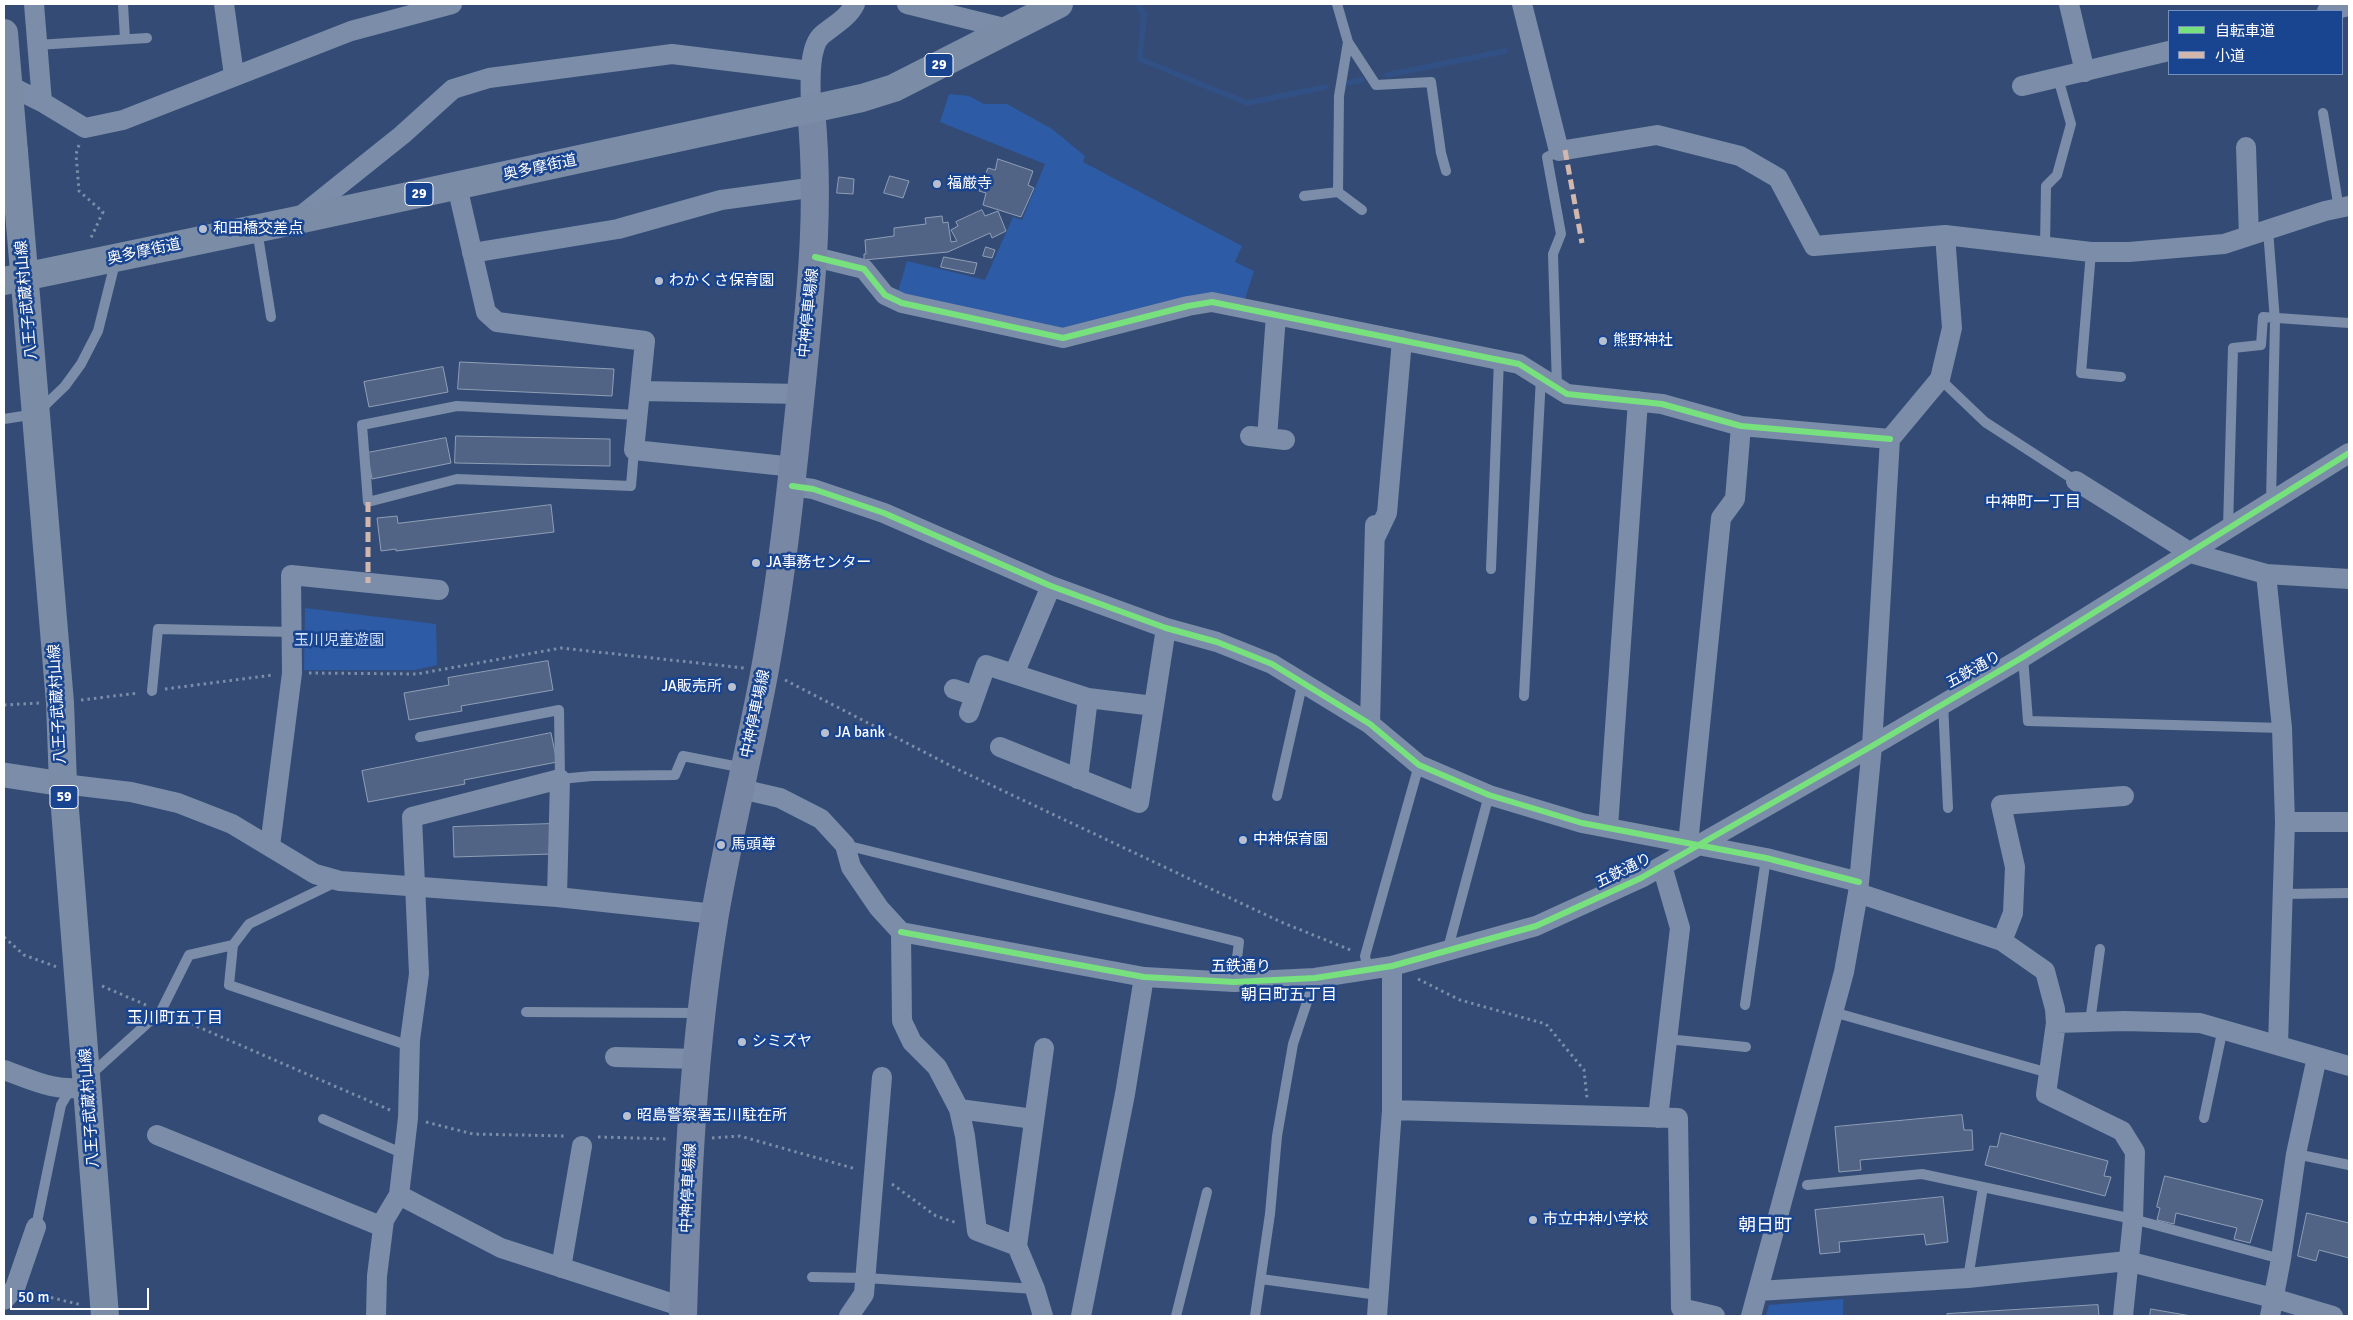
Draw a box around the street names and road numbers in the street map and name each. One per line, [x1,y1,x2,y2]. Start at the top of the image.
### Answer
road number: 29 [925,54,953,76]
street label: 奥多摩街道 [501,151,579,185]
road number: 29 [405,182,433,205]
street label: 奥多摩街道 [105,235,183,269]
street label: 八王子武蔵村山線 [13,239,41,361]
street label: 中神停車場線 [795,267,823,359]
street label: 八王子武蔵村山線 [46,644,70,764]
street label: 五鉄通り [1943,648,2005,692]
street label: 中神停車場線 [738,668,774,760]
road number: 59 [50,786,78,809]
street label: 五鉄通り [1593,850,1655,892]
street label: 五鉄通り [1211,958,1271,976]
street label: 八王子武蔵村山線 [77,1048,103,1168]
street label: 中神停車場線 [678,1143,700,1233]

